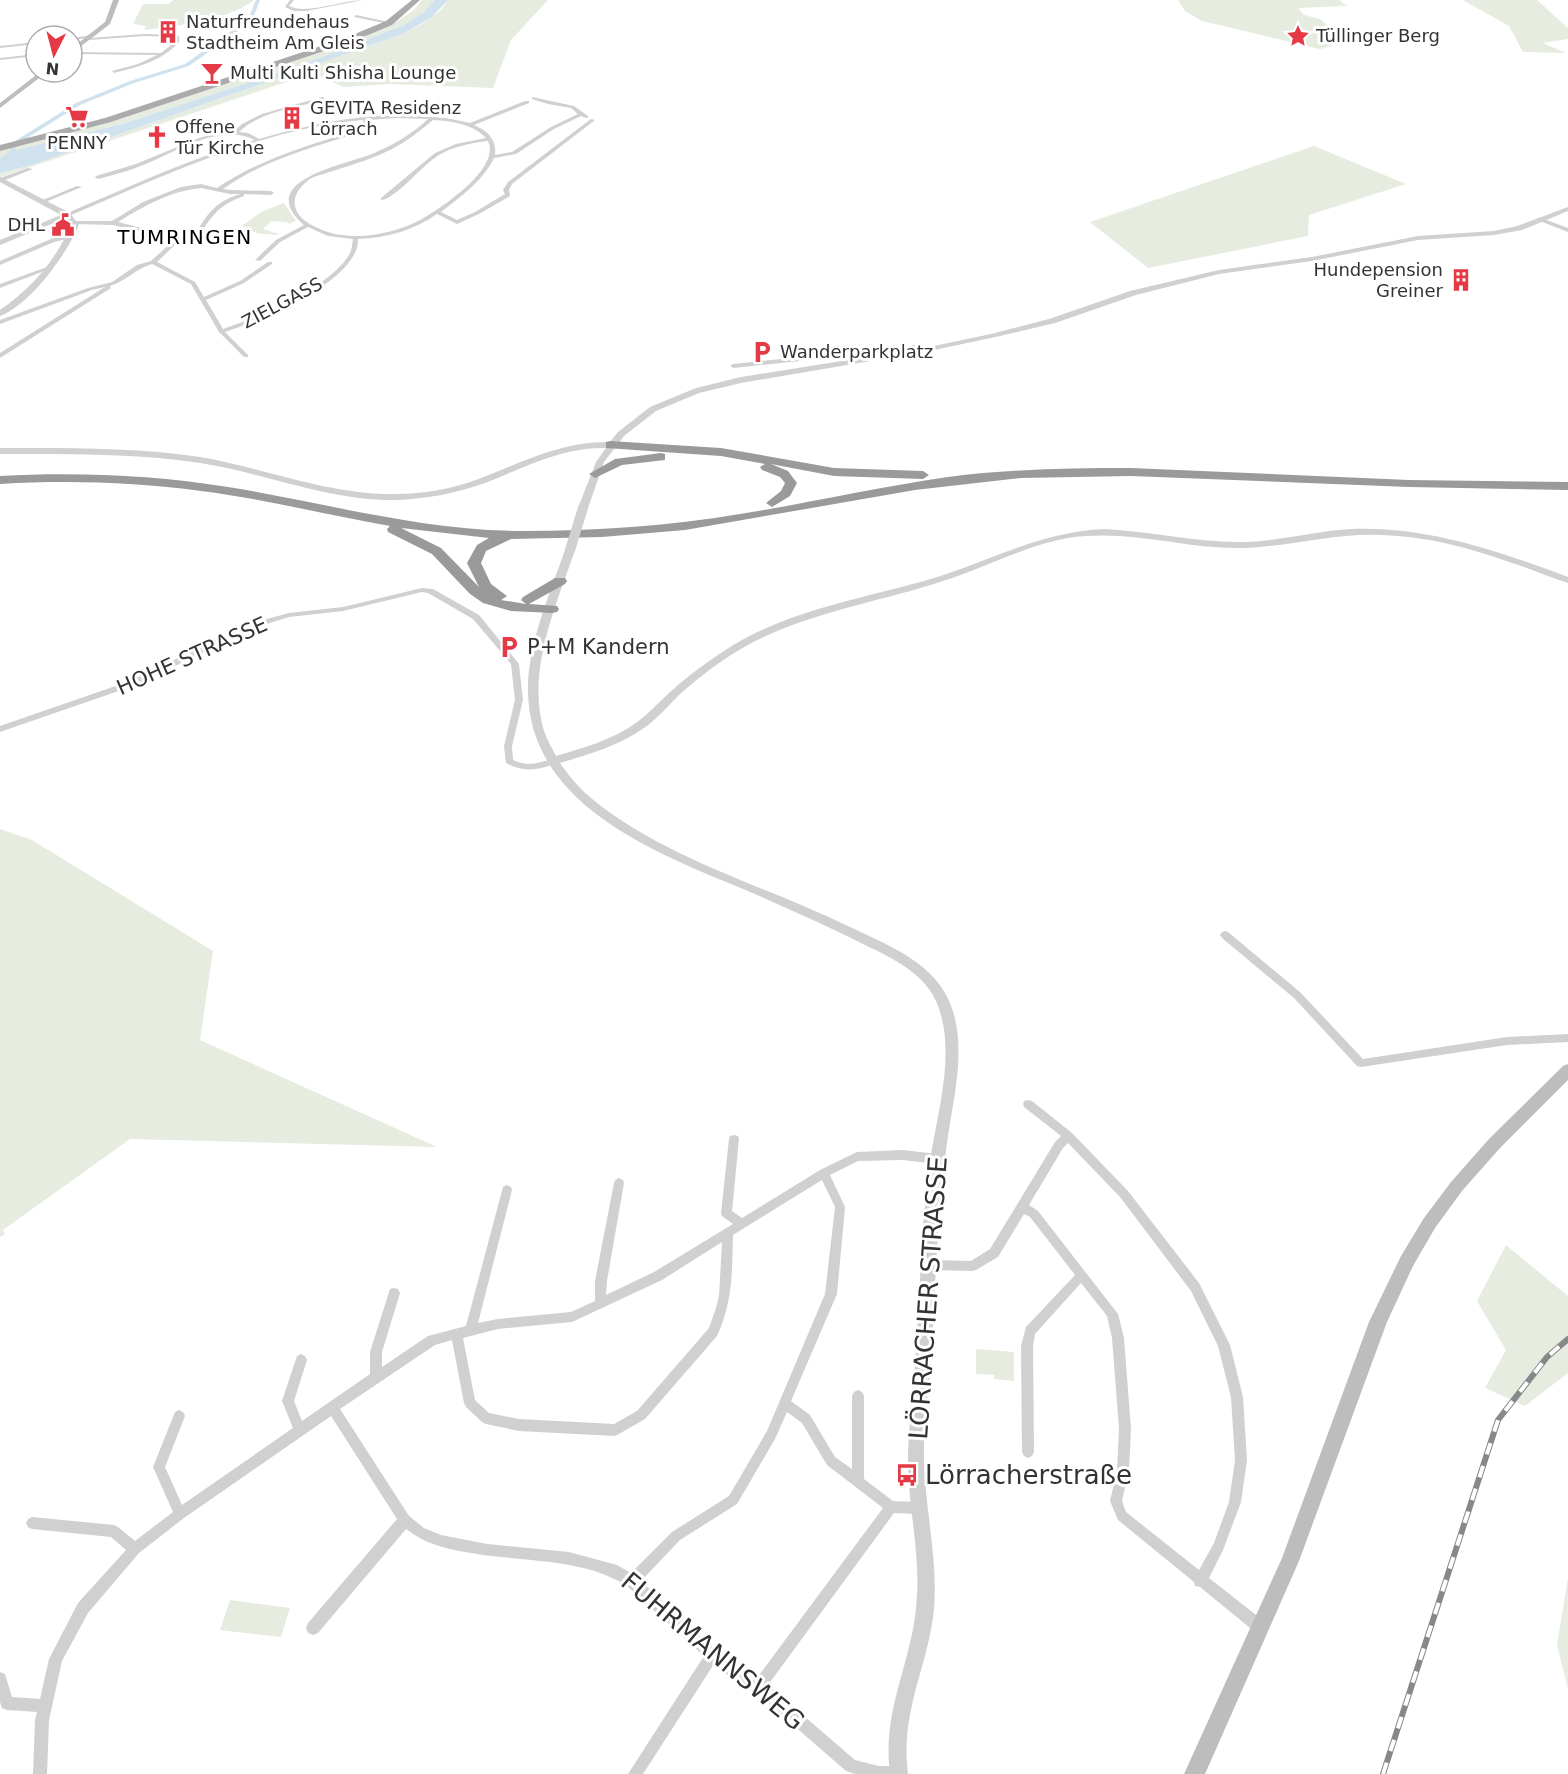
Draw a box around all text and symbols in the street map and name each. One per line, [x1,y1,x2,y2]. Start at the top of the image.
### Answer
place label: Naturfreundehaus Stadtheim Am Gleis [186,11,365,53]
building icon: Naturfreundehaus Stadtheim Am Gleis [155,19,181,45]
place icon: Tüllinger Berg [1285,23,1311,49]
north arrow [24,24,84,84]
place label: Tüllinger Berg [1315,25,1440,46]
text: N [45,58,60,79]
bar icon: Multi Kulti Shisha Lounge [199,60,225,86]
place label: Multi Kulti Shisha Lounge [230,62,456,83]
place label: GEVITA Residenz Lörrach [310,97,461,139]
supermarket icon: PENNY [64,104,90,130]
building icon: GEVITA Residenz Lörrach [279,105,305,131]
place label: Offene Tür Kirche [174,116,264,158]
church icon: Offene Tür Kirche [144,124,170,150]
place label: PENNY [47,132,108,153]
public building icon: DHL [50,212,76,238]
place label: DHL [8,214,45,235]
district label: TUMRINGEN [116,225,253,249]
place label: Hundepension Greiner [1313,259,1444,301]
building icon: Hundepension Greiner [1448,267,1474,293]
street label: ZIELGASS [238,273,326,333]
parking icon: Wanderparkplatz [749,339,775,365]
place label: Wanderparkplatz [780,341,933,362]
street label: HOHE STRASSE [113,612,271,700]
parking icon: P+M Kandern [496,634,522,660]
place label: P+M Kandern [527,635,669,659]
street label: LÖRRACHER STRASSE [902,1155,953,1440]
place label: Lörracherstraße [925,1460,1132,1490]
bus stop icon: Lörracherstraße [894,1462,920,1488]
street label: FUHRMANNSWEG [615,1566,811,1736]

